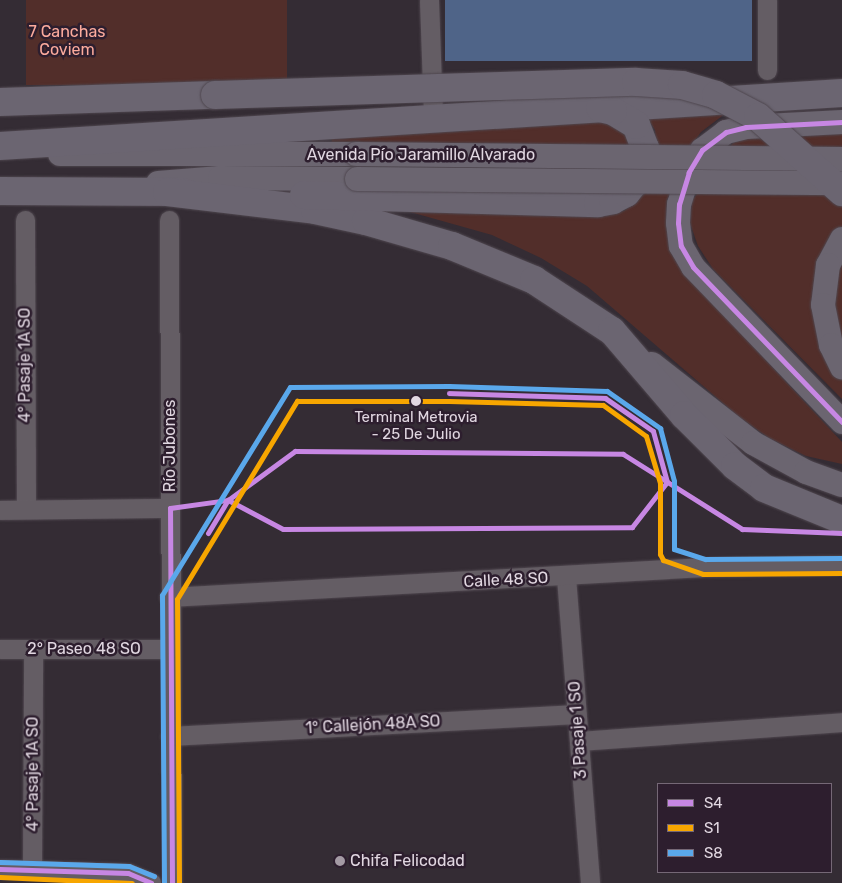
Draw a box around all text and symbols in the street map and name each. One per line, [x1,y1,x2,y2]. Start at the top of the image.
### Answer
park label: 7 Canchas Coviem [29,22,105,60]
street label: Avenida Pío Jaramillo Alvarado [307,145,535,165]
street label: 4° Pasaje 1A SO [15,307,35,423]
marker: Terminal Metrovia - 25 De Julio [411,396,421,406]
street label: Río Jubones [160,400,180,492]
place label: Terminal Metrovia - 25 De Julio [354,408,478,443]
street label: Calle 48 SO [463,568,549,592]
street label: 2° Paseo 48 SO [27,639,141,659]
street label: 3 Pasaje 1 SO [565,680,591,780]
street label: 1° Callejón 48A SO [305,712,441,738]
street label: 4° Pasaje 1A SO [23,716,43,832]
legend [657,783,832,873]
text: S4 [704,794,723,812]
text: S1 [704,819,720,837]
text: S8 [704,844,723,862]
place label: Chifa Felicodad [350,851,465,871]
marker: Chifa Felicodad [334,855,346,867]

